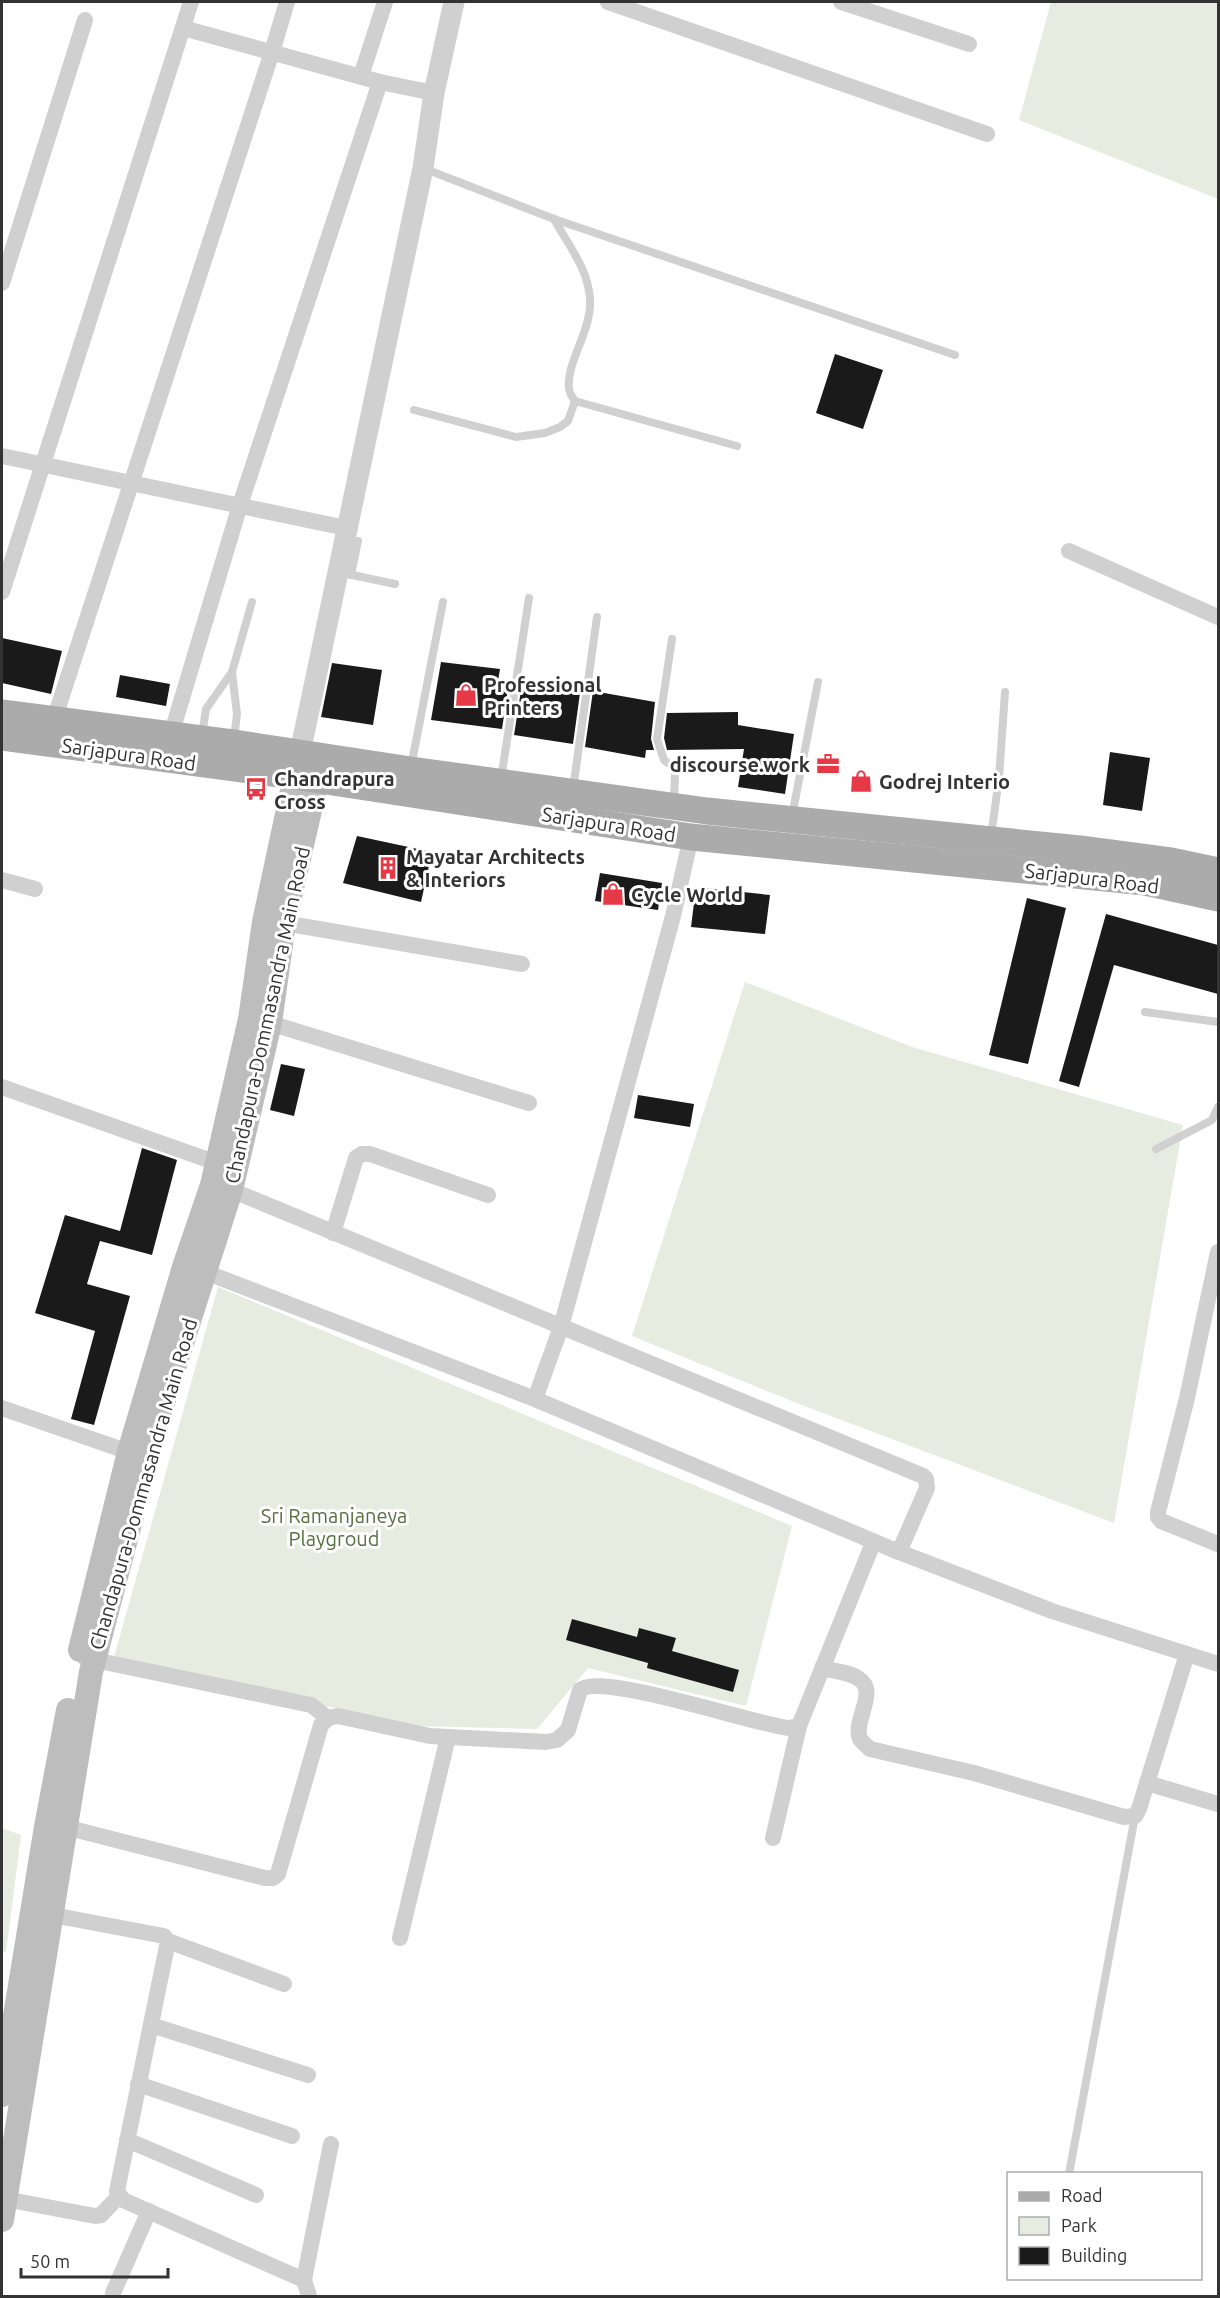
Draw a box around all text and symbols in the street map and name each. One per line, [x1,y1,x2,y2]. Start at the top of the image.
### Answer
place label: Professional Printers [484,673,602,719]
shop icon: Professional Printers [453,682,479,708]
street label: Sarjapura Road [60,733,198,775]
office icon: discourse.work [815,751,841,777]
place label: discourse.work [670,753,810,776]
place label: Chandrapura Cross [274,767,395,813]
shop icon: Godrej Interio [848,768,874,794]
place label: Godrej Interio [879,770,1010,793]
bus stop icon: Chandrapura Cross [243,776,269,802]
street label: Sarjapura Road [540,802,678,846]
street label: Chandapura-Dommasandra Main Road [220,844,314,1186]
place label: Mayatar Architects & Interiors [406,845,585,891]
building icon: Mayatar Architects & Interiors [375,855,401,881]
street label: Sarjapura Road [1024,858,1160,898]
shop icon: Cycle World [600,881,626,907]
place label: Cycle World [631,883,743,906]
street label: Chandapura-Dommasandra Main Road [85,1316,201,1652]
park label: Sri Ramanjaneya Playgroud [261,1504,407,1550]
legend [1007,2172,1202,2280]
text: Road [1061,2185,1103,2205]
text: Park [1061,2215,1097,2235]
scale bar [21,2241,168,2279]
text: Building [1061,2245,1127,2265]
text: 50 m [30,2251,70,2271]

